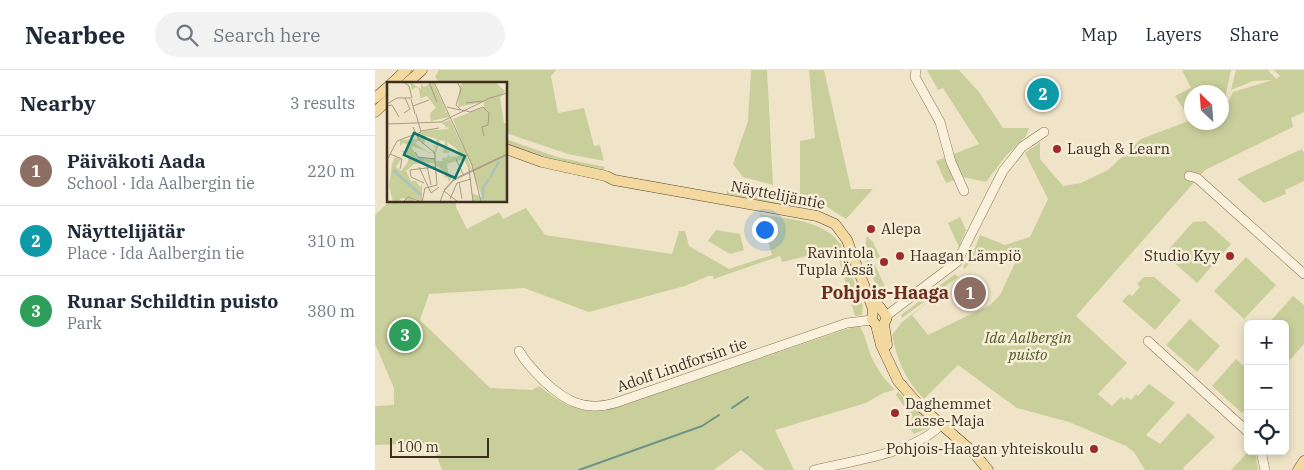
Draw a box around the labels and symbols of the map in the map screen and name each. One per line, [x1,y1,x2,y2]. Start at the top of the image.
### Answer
pin: 2 [1027,75,1059,113]
inset map [387,82,507,202]
north arrow [1184,85,1229,130]
place label: Laugh & Learn [1067,139,1170,158]
marker: Laugh & Learn [1051,143,1063,155]
street label: Näyttelijäntie [729,176,827,213]
your location [752,217,778,243]
place label: Alepa [881,219,921,238]
marker: Alepa [865,223,877,235]
place label: Ravintola Tupla Ässä [797,243,874,279]
place label: Haagan Lämpiö [910,246,1021,265]
place label: Studio Kyy [1144,246,1220,265]
marker: Haagan Lämpiö [894,250,906,262]
marker: Studio Kyy [1224,250,1236,262]
marker: Ravintola Tupla Ässä [878,256,890,268]
pin: 1 [954,274,986,312]
district label: Pohjois-Haaga [821,281,949,304]
pin: 3 [389,316,421,354]
park label: Ida Aalbergin puisto [984,328,1072,364]
street label: Adolf Lindforsin tie [614,333,749,396]
place label: Daghemmet Lasse-Maja [905,394,991,430]
marker: Daghemmet Lasse-Maja [889,407,901,419]
scale bar [390,435,489,458]
place label: Pohjois-Haagan yhteiskoulu [886,439,1084,458]
marker: Pohjois-Haagan yhteiskoulu [1088,443,1100,455]

